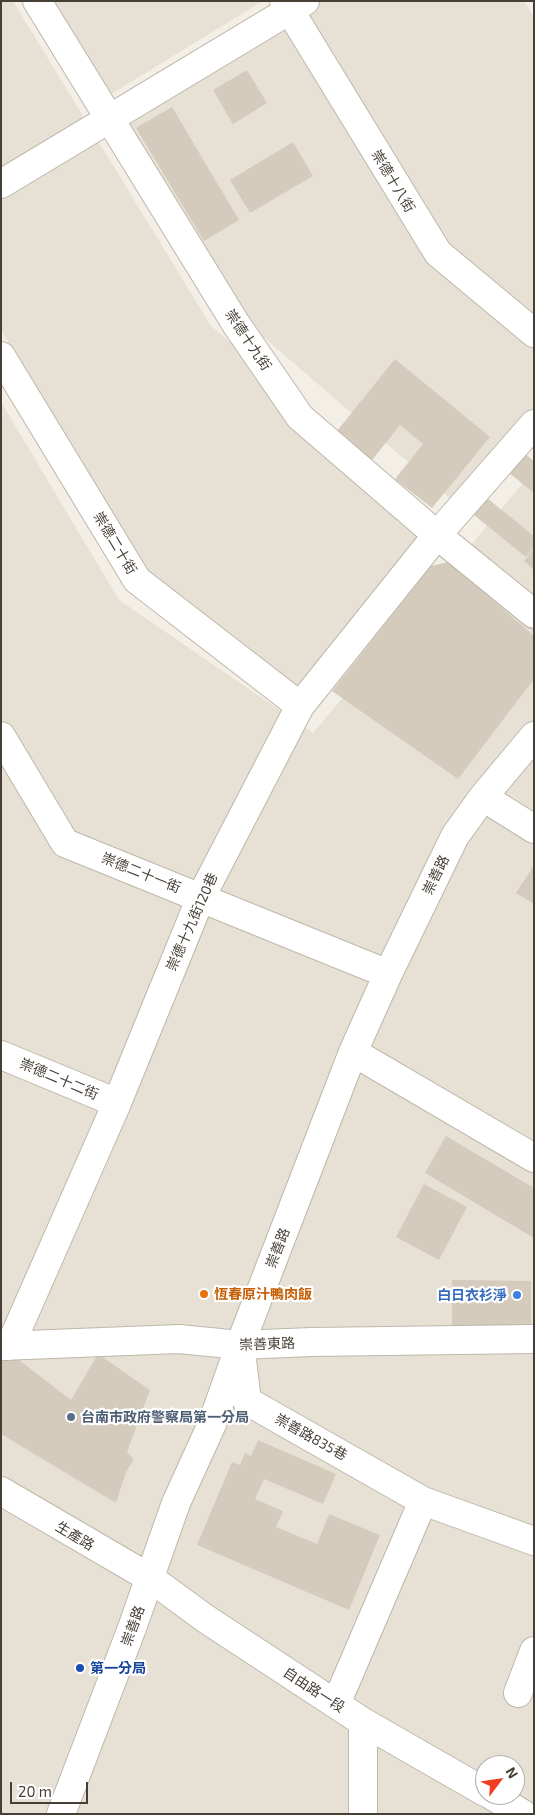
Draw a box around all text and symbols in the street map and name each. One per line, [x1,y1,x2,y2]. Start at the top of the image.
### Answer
street label: 崇德十八街 [368,147,418,215]
street label: 崇德十九街 [221,306,275,374]
street label: 崇德二十街 [90,509,140,577]
street label: 崇德二十一街 [99,849,183,897]
street label: 崇善路 [419,852,453,898]
street label: 崇德十九街120巷 [163,870,221,974]
street label: 崇德二十二街 [17,1055,101,1103]
street label: 崇善路 [263,1225,293,1271]
place label: 恆春原汁鴨肉飯 [214,1286,312,1302]
place label: 白日衣衫淨 [437,1287,507,1303]
marker: 恆春原汁鴨肉飯 [198,1288,210,1300]
marker: 白日衣衫淨 [511,1289,523,1301]
street label: 崇善東路 [239,1335,295,1353]
place label: 台南市政府警察局第一分局 [81,1409,249,1425]
street label: 崇善路835巷 [272,1410,350,1464]
marker: 台南市政府警察局第一分局 [65,1411,77,1423]
street label: 生產路 [53,1518,97,1554]
street label: 崇善路 [118,1603,148,1649]
place label: 第一分局 [90,1660,146,1676]
marker: 第一分局 [74,1662,86,1674]
street label: 自由路一段 [280,1664,348,1716]
north arrow [475,1755,525,1805]
text: N [503,1764,522,1781]
scale bar [12,1772,90,1804]
text: 20 m [18,1782,52,1800]

